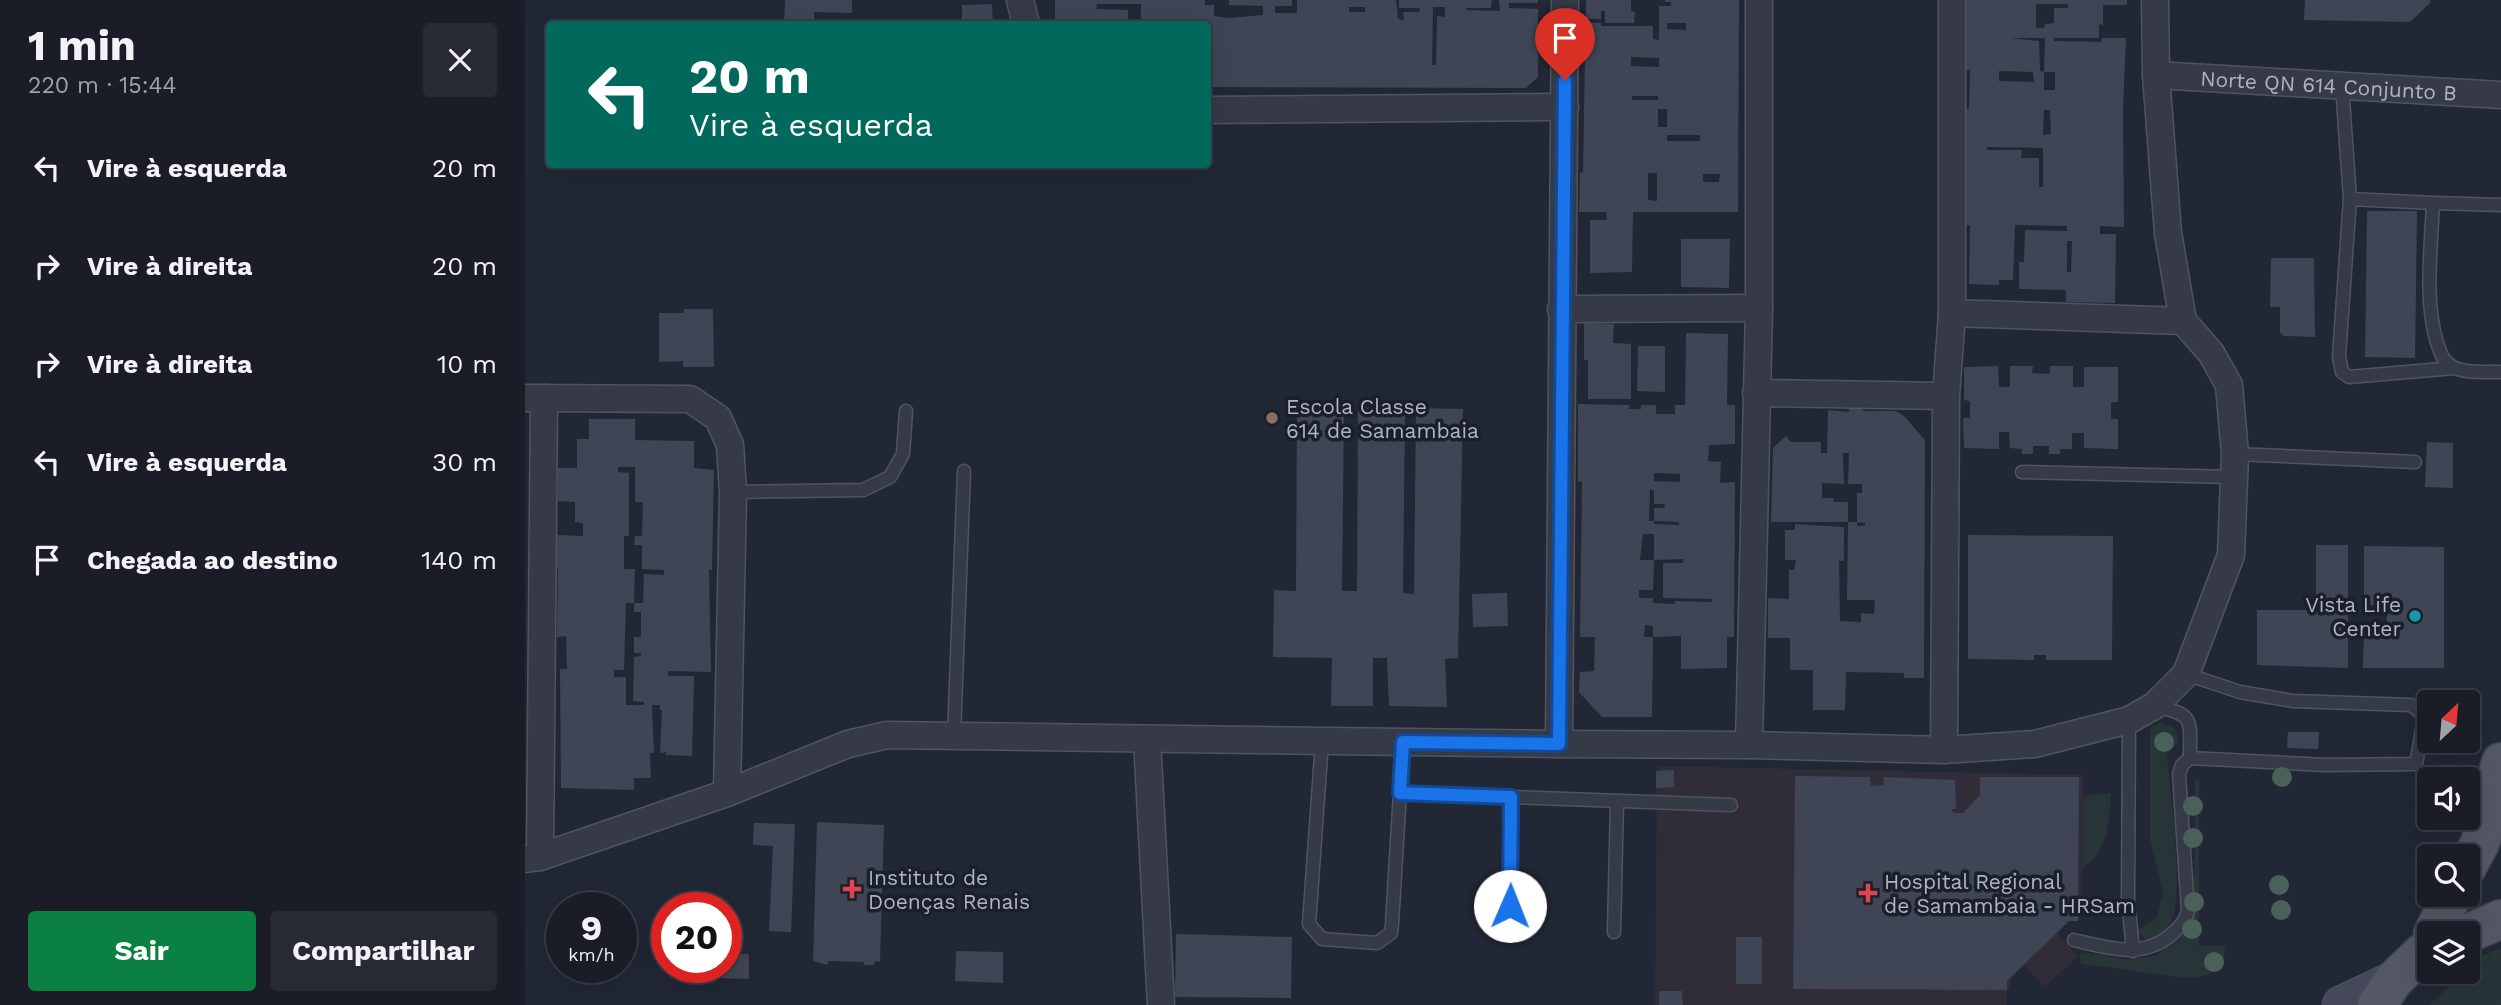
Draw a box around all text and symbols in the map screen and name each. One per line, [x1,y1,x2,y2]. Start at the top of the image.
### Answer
pin [1535,8,1595,80]
icon: arrive [1546,19,1584,57]
text: 1 min [28,21,136,70]
button: close [423,23,497,97]
text: 20 m [689,47,810,105]
icon: left [574,49,665,140]
street label: Norte QN 614 Conjunto B [2200,65,2458,105]
text: 220 m · 15:44 [28,72,177,99]
text: Vire à esquerda [689,106,933,144]
icon: left [28,149,66,187]
text: Vire à esquerda [87,153,287,183]
text: 20 m [432,153,497,183]
icon: right [28,247,66,285]
text: Vire à direita [87,251,252,281]
text: 20 m [432,251,497,281]
icon: right [28,345,66,383]
text: Vire à direita [87,349,252,379]
text: 10 m [437,349,497,379]
place label: Escola Classe 614 de Samambaia [1286,394,1479,443]
marker: Escola Classe 614 de Samambaia [1264,410,1280,426]
icon: left [28,443,66,481]
text: Vire à esquerda [87,447,287,477]
text: 30 m [432,447,497,477]
icon: arrive [28,541,66,579]
text: Chegada ao destino [87,545,338,575]
text: 140 m [421,545,497,575]
place label: Vista Life Center [2305,592,2401,641]
marker: Vista Life Center [2407,608,2423,624]
north arrow [2417,690,2480,752]
map controls [2417,690,2480,984]
button: sound [2417,767,2480,830]
button: search [2417,844,2480,907]
place label: Instituto de Doenças Renais [868,865,1030,914]
position arrow [1473,869,1547,943]
place label: Hospital Regional de Samambaia - HRSam [1884,869,2135,918]
marker: Instituto de Doenças Renais [842,879,862,899]
marker: Hospital Regional de Samambaia - HRSam [1858,883,1878,903]
speed limit sign: 20 [651,892,742,983]
text: 9 [581,907,602,949]
button: Sair [28,911,256,991]
button: Compartilhar [270,911,497,991]
button: layers [2417,921,2480,984]
text: km/h [568,944,615,965]

